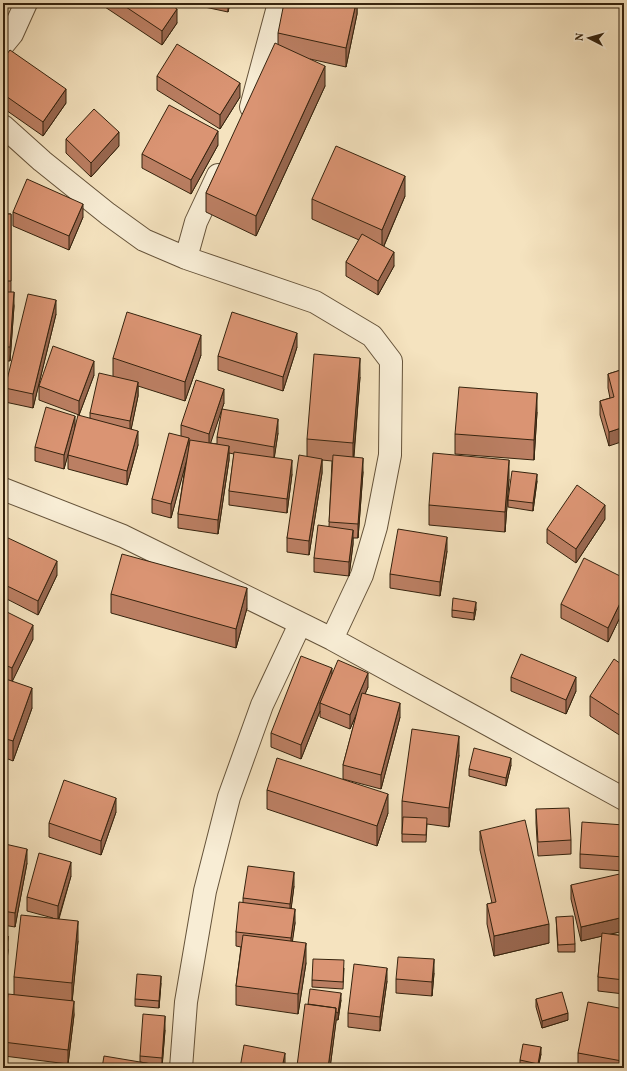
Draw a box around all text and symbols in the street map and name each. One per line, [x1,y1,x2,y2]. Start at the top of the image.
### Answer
north arrow [569,18,609,58]
text: N [573,32,588,42]

